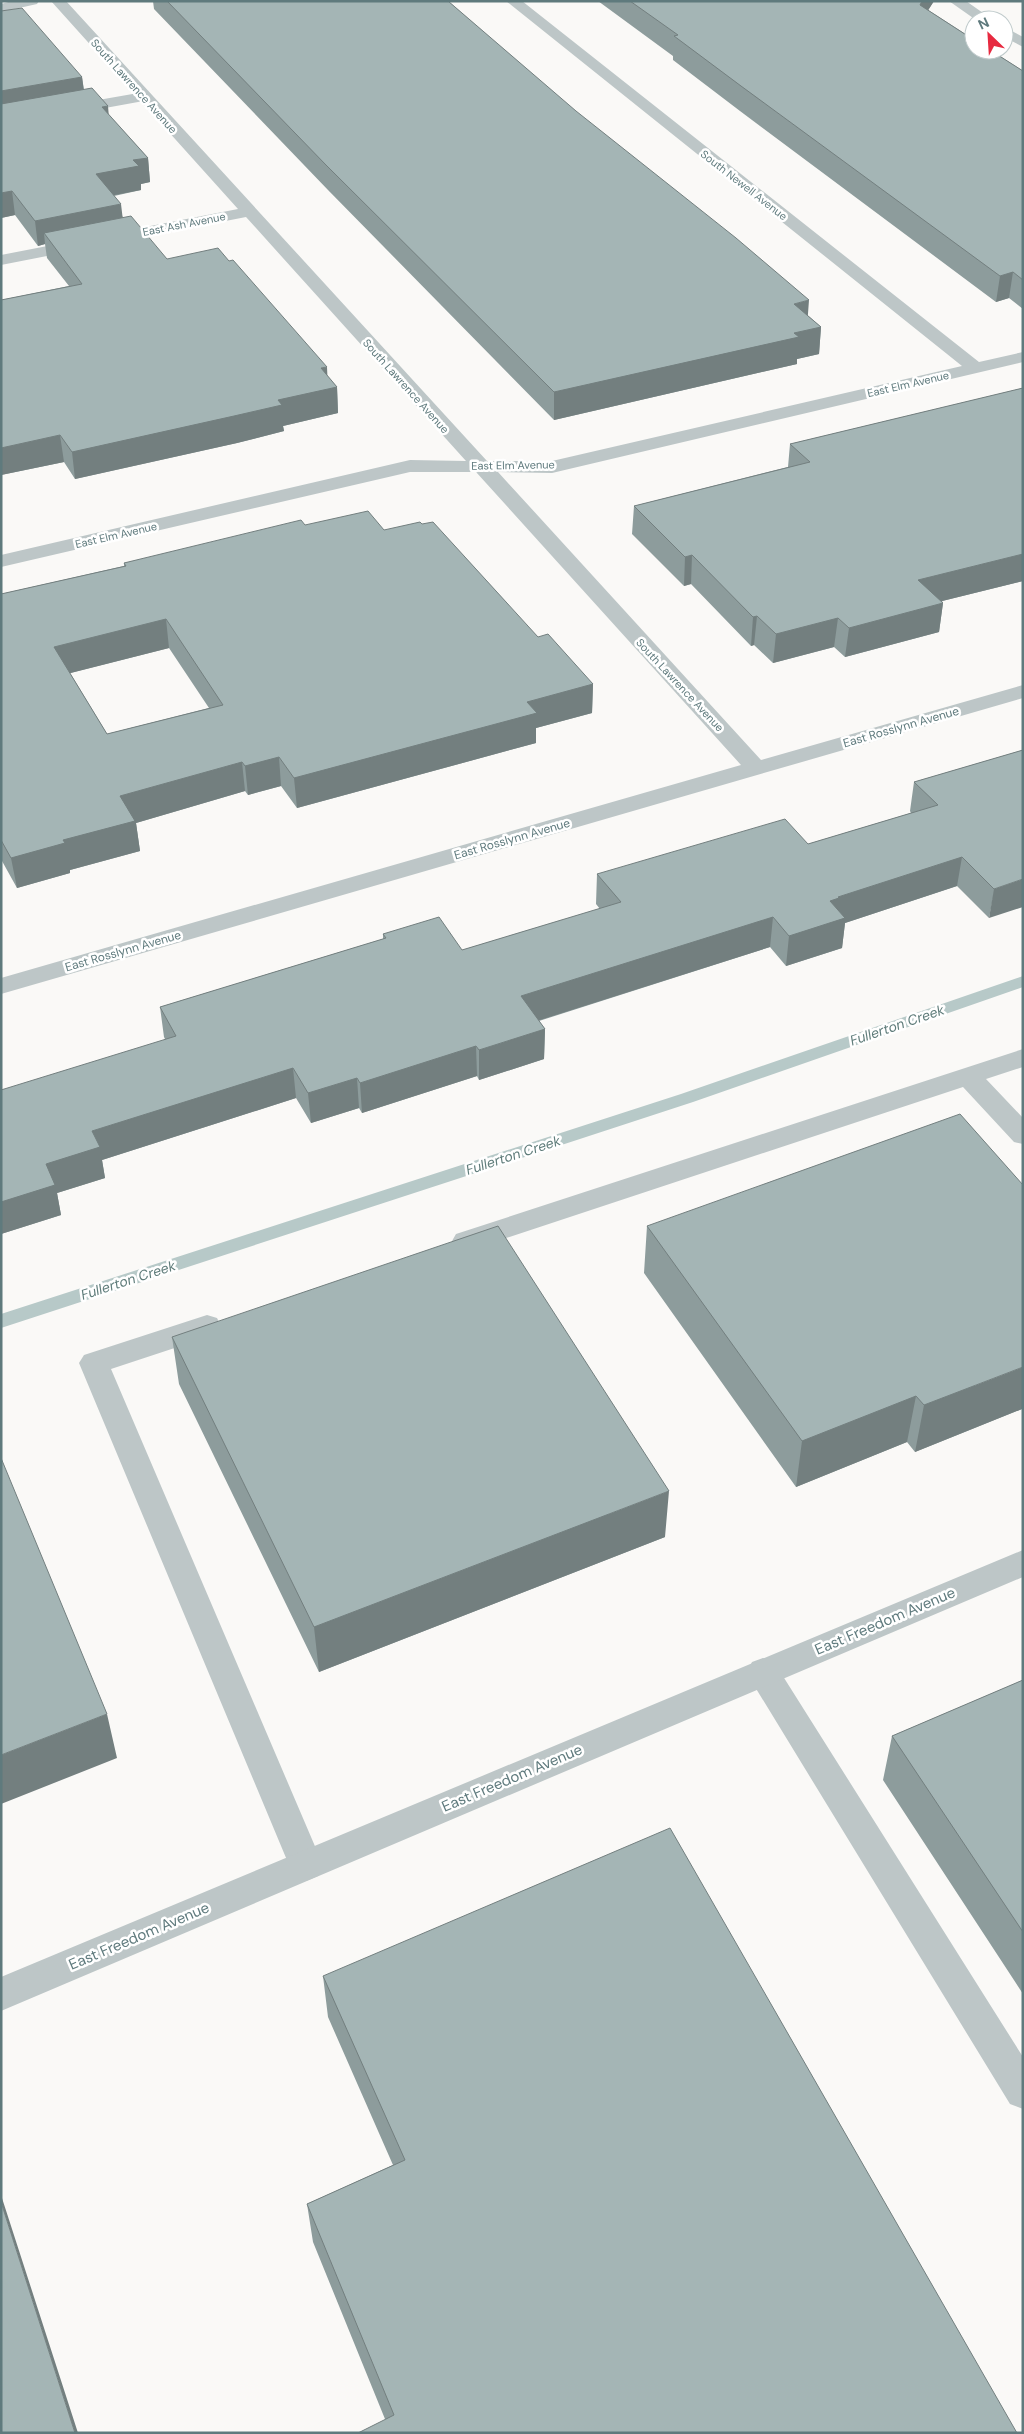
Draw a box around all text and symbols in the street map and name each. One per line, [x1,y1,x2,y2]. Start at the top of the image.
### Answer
north arrow [964,10,1014,60]
text: N [975,13,992,34]
street label: South Lawrence Avenue [88,36,180,136]
street label: South Newell Avenue [698,147,790,223]
street label: East Ash Avenue [141,209,227,239]
street label: South Lawrence Avenue [360,336,452,436]
street label: East Elm Avenue [866,368,950,400]
street label: East Elm Avenue [471,457,555,473]
street label: East Elm Avenue [74,519,158,551]
street label: South Lawrence Avenue [633,636,727,734]
street label: East Rosslynn Avenue [841,703,961,751]
street label: East Rosslynn Avenue [452,815,572,863]
street label: East Rosslynn Avenue [63,927,183,975]
water label: Fullerton Creek [847,1000,947,1050]
water label: Fullerton Creek [463,1131,563,1179]
water label: Fullerton Creek [78,1256,178,1304]
street label: East Freedom Avenue [812,1582,958,1660]
street label: East Freedom Avenue [439,1739,585,1817]
street label: East Freedom Avenue [66,1897,212,1975]

